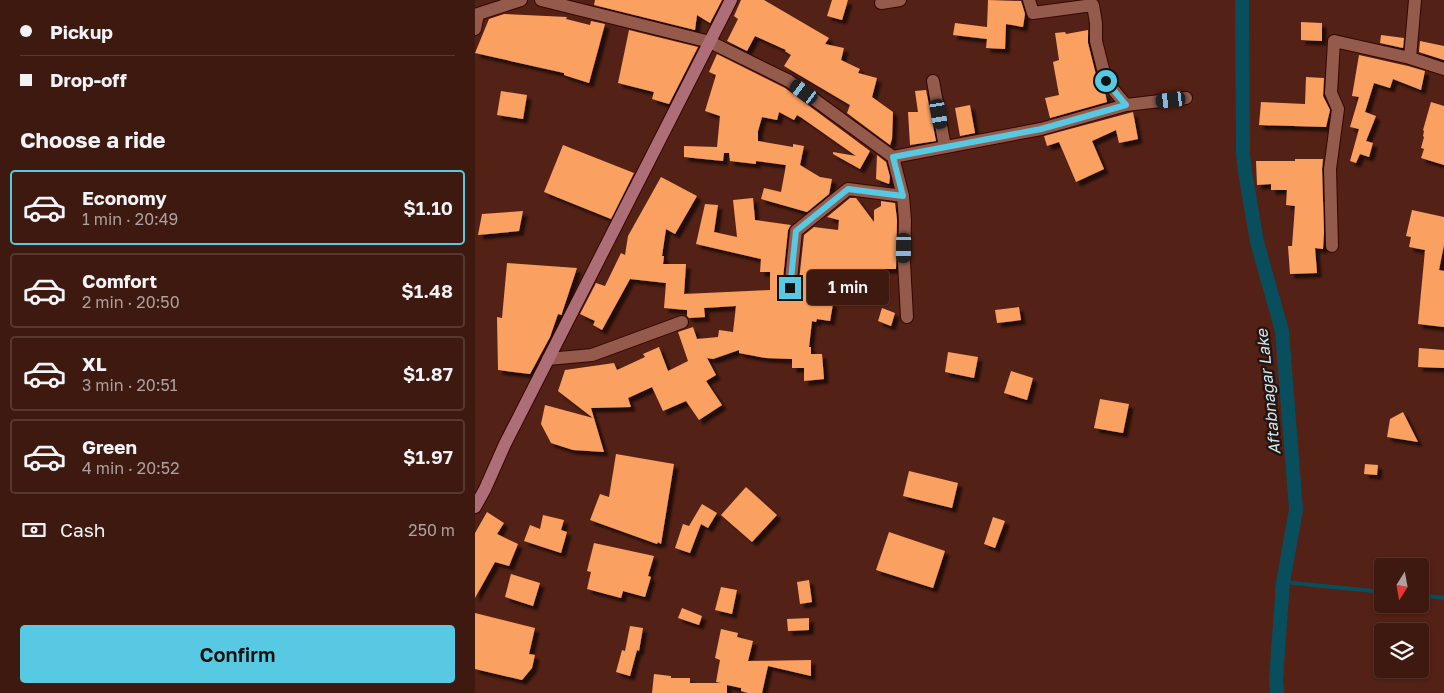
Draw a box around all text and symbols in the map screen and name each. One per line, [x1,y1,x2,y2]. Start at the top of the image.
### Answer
text: Pickup [50,20,113,43]
text: Drop-off [50,68,127,91]
route start [1095,70,1117,92]
car [787,77,820,107]
car [1155,91,1186,109]
car [929,98,948,130]
text: Choose a ride [20,126,166,153]
icon: car [22,185,67,230]
text: Economy [82,186,167,209]
text: $1.10 [403,196,453,219]
text: 1 min · 20:49 [82,209,178,229]
car [896,233,911,263]
icon: car [22,268,67,313]
text: Comfort [82,269,157,292]
callout: 1 min [807,270,890,306]
route end [779,277,801,299]
text: 1 min [828,277,868,297]
text: $1.48 [401,279,453,302]
text: 2 min · 20:50 [82,292,180,312]
water label: Aftabnagar Lake [1251,327,1285,456]
icon: car [22,351,67,396]
text: XL [82,352,107,375]
text: $1.87 [403,362,453,385]
text: 3 min · 20:51 [82,375,178,395]
icon: car [22,434,67,479]
text: Green [82,435,137,458]
text: $1.97 [403,445,453,468]
text: 4 min · 20:52 [82,458,179,478]
icon: cash [20,516,48,544]
text: Cash [60,518,105,541]
text: 250 m [408,520,455,540]
north arrow [1374,558,1429,612]
map controls [1374,558,1429,678]
button: layers [1374,623,1429,678]
button: Confirm [20,625,455,683]

